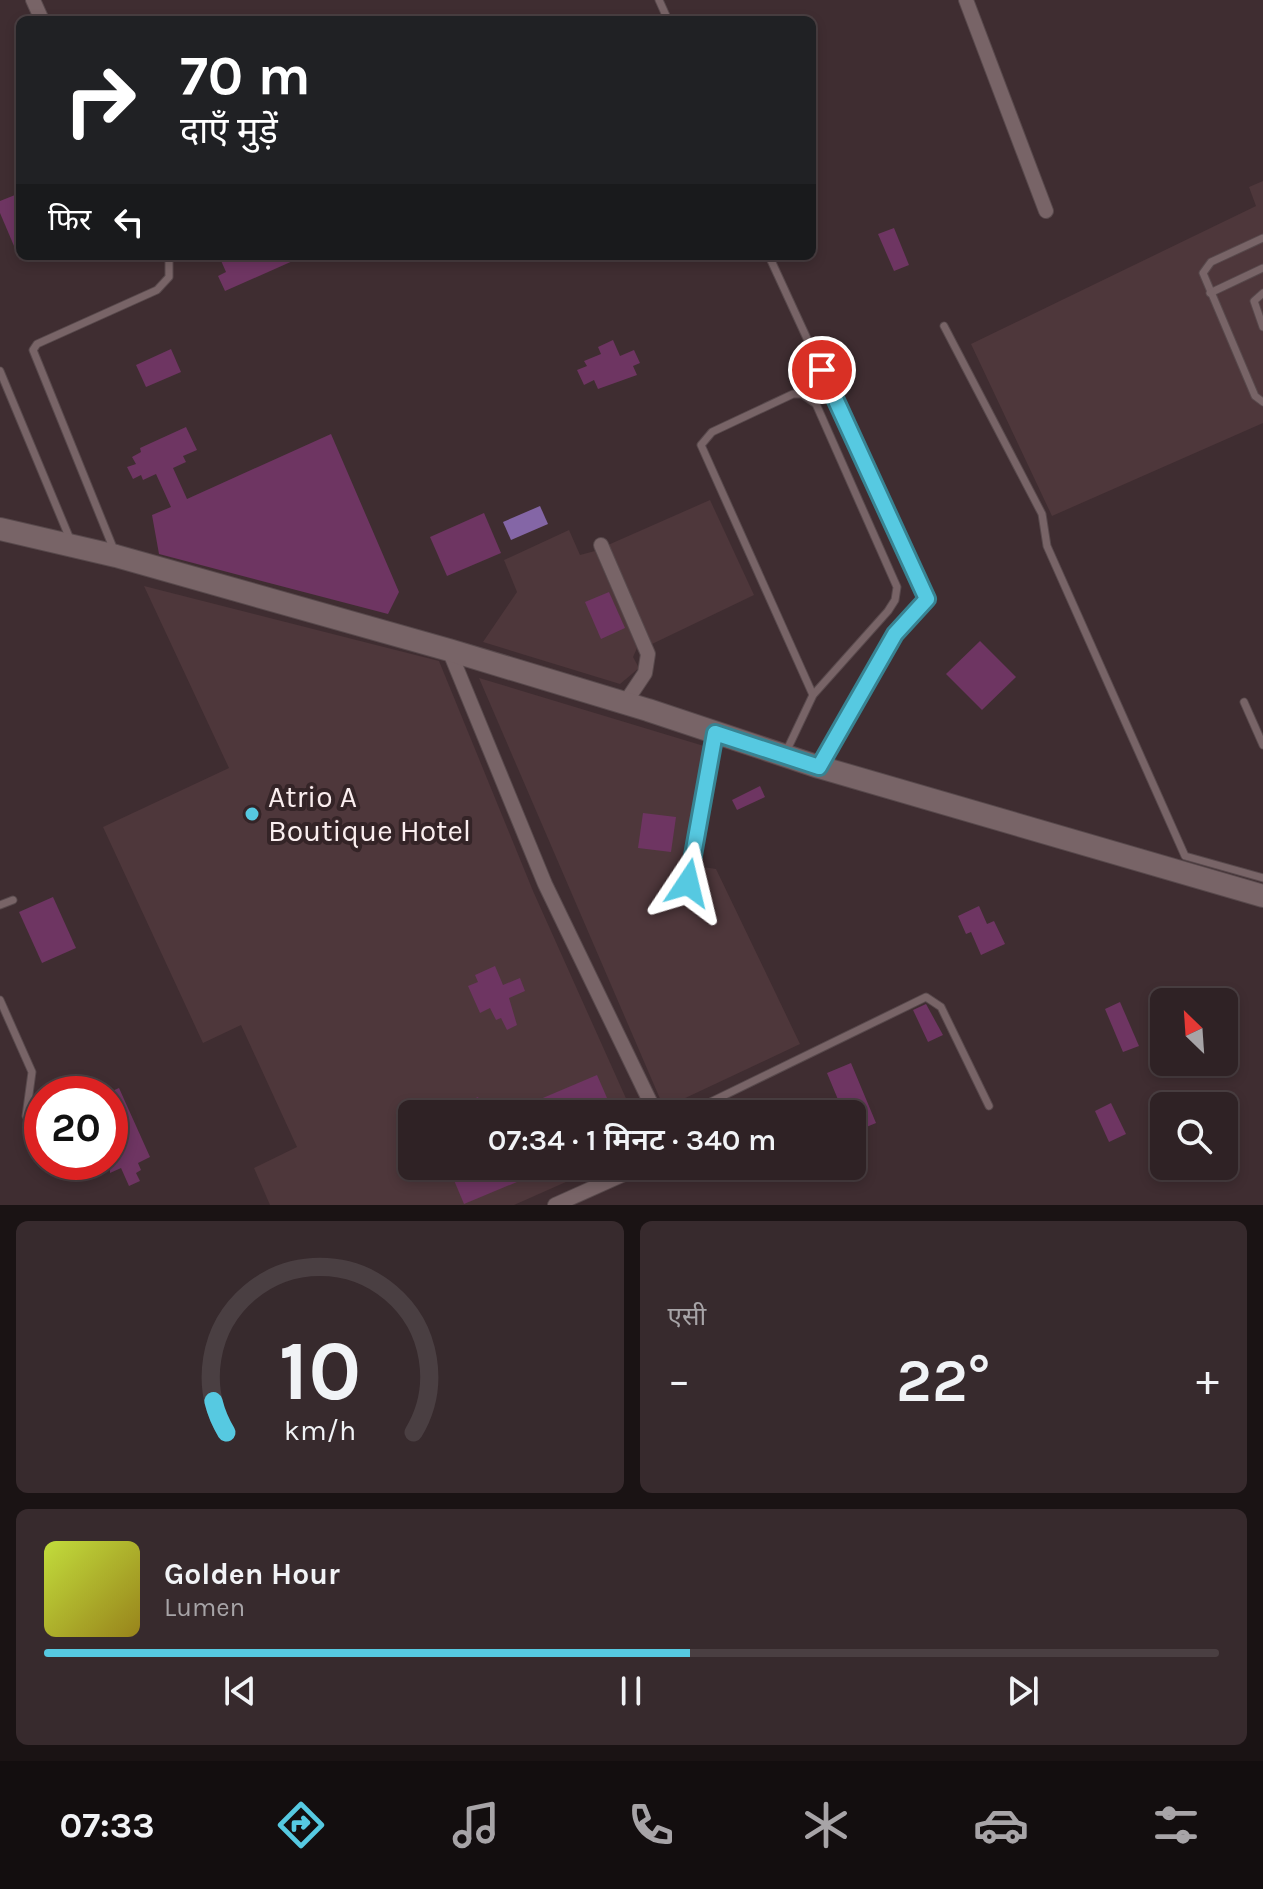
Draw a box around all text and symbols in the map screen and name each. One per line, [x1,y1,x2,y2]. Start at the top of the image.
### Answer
text: 70 m [180,43,311,108]
icon: right [48,48,152,152]
text: दाएँ मुड़ें [180,110,278,152]
icon: left [107,200,151,244]
text: फिर [48,202,91,238]
pin [788,336,856,404]
icon: arrive [800,348,844,392]
place label: Atrio A Boutique Hotel [268,779,471,849]
marker: Atrio A Boutique Hotel [243,805,261,823]
position arrow [646,841,730,925]
north arrow [1150,988,1238,1076]
map controls [1150,988,1238,1180]
speed limit sign: 20 [24,1076,128,1180]
button: search [1150,1092,1238,1180]
text: 07:34 · 1 मिनट · 340 m [488,1122,776,1158]
text: एसी [668,1301,706,1332]
text: 10 [279,1323,361,1420]
text: 22° [896,1346,990,1416]
text: − [668,1355,691,1406]
text: + [1196,1355,1219,1406]
text: km/h [284,1414,356,1447]
text: Golden Hour [164,1556,340,1592]
text: Lumen [164,1592,245,1623]
icon: previous [218,1669,262,1713]
icon: pause [609,1669,653,1713]
icon: next [1001,1669,1045,1713]
icon: directions [273,1797,329,1853]
icon: music [448,1797,504,1853]
icon: phone [623,1797,679,1853]
icon: climate [798,1797,854,1853]
icon: car [973,1797,1029,1853]
icon: filters [1148,1797,1204,1853]
text: 07:33 [59,1804,155,1846]

